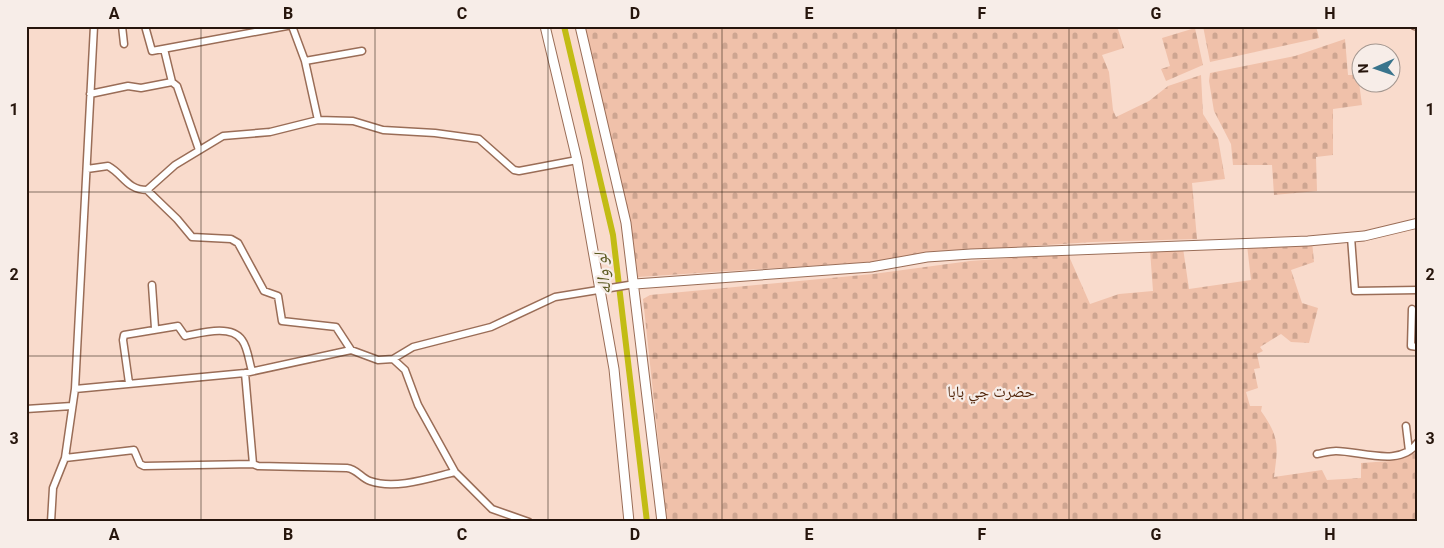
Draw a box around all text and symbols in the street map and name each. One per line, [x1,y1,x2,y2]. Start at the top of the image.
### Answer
text: A [109,4,120,23]
text: B [283,4,293,23]
text: C [457,4,467,23]
text: D [630,4,640,23]
text: E [805,4,814,23]
text: F [978,4,987,23]
text: G [1151,4,1162,23]
text: H [1324,4,1336,23]
north arrow [1352,42,1402,92]
text: N [1355,63,1371,74]
text: 1 [9,100,19,119]
text: 1 [1425,100,1435,119]
water label: لو واله [589,250,615,296]
text: 2 [9,265,19,284]
text: 2 [1425,265,1435,284]
park label: حضرت جي بابا [947,382,1035,404]
text: 3 [9,429,19,448]
text: 3 [1425,429,1435,448]
text: A [109,525,120,544]
text: B [283,525,293,544]
text: C [457,525,467,544]
text: D [630,525,640,544]
text: E [805,525,814,544]
text: F [978,525,987,544]
text: G [1151,525,1162,544]
text: H [1324,525,1336,544]

